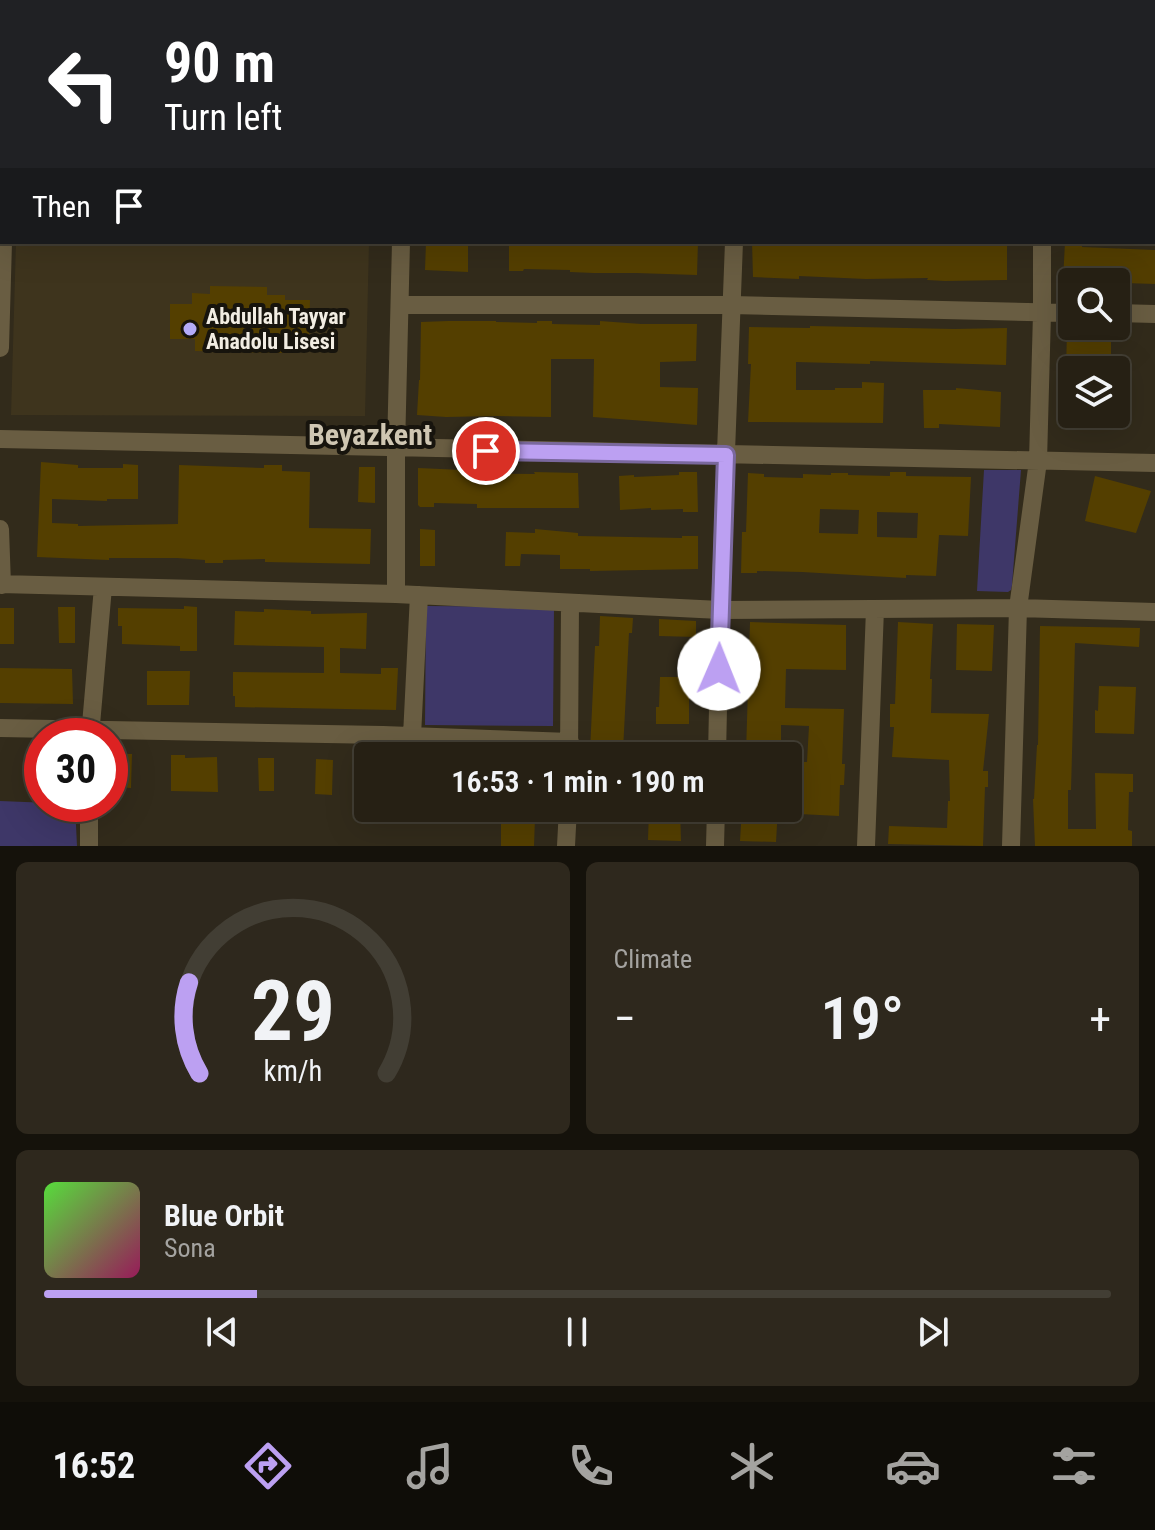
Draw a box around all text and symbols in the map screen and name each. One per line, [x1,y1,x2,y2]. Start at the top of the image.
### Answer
text: 90 m [164,30,275,96]
icon: left [32,32,136,136]
text: Turn left [164,97,282,139]
icon: arrive [107,184,151,228]
text: Then [32,189,91,224]
map controls [1058,268,1130,428]
button: search [1058,268,1130,340]
place label: Abdullah Tayyar Anadolu Lisesi [206,304,346,354]
marker: Abdullah Tayyar Anadolu Lisesi [181,320,199,338]
button: layers [1058,356,1130,428]
district label: Beyazkent [308,417,432,452]
pin [452,417,520,485]
icon: arrive [464,429,508,473]
position arrow [677,627,761,711]
speed limit sign: 30 [24,718,128,822]
text: 16:53 · 1 min · 190 m [451,764,705,799]
text: Climate [614,944,692,974]
text: 29 [251,963,335,1060]
text: 19° [821,983,904,1054]
text: − [614,993,636,1045]
text: + [1089,993,1111,1045]
text: km/h [263,1054,322,1088]
text: Blue Orbit [164,1198,284,1233]
text: Sona [164,1233,216,1263]
icon: previous [200,1310,244,1354]
icon: pause [555,1310,599,1354]
icon: next [911,1310,955,1354]
icon: directions [240,1438,296,1494]
icon: music [402,1438,458,1494]
icon: phone [563,1438,619,1494]
icon: climate [724,1438,780,1494]
icon: car [885,1438,941,1494]
icon: filters [1046,1438,1102,1494]
text: 16:52 [53,1445,135,1487]

